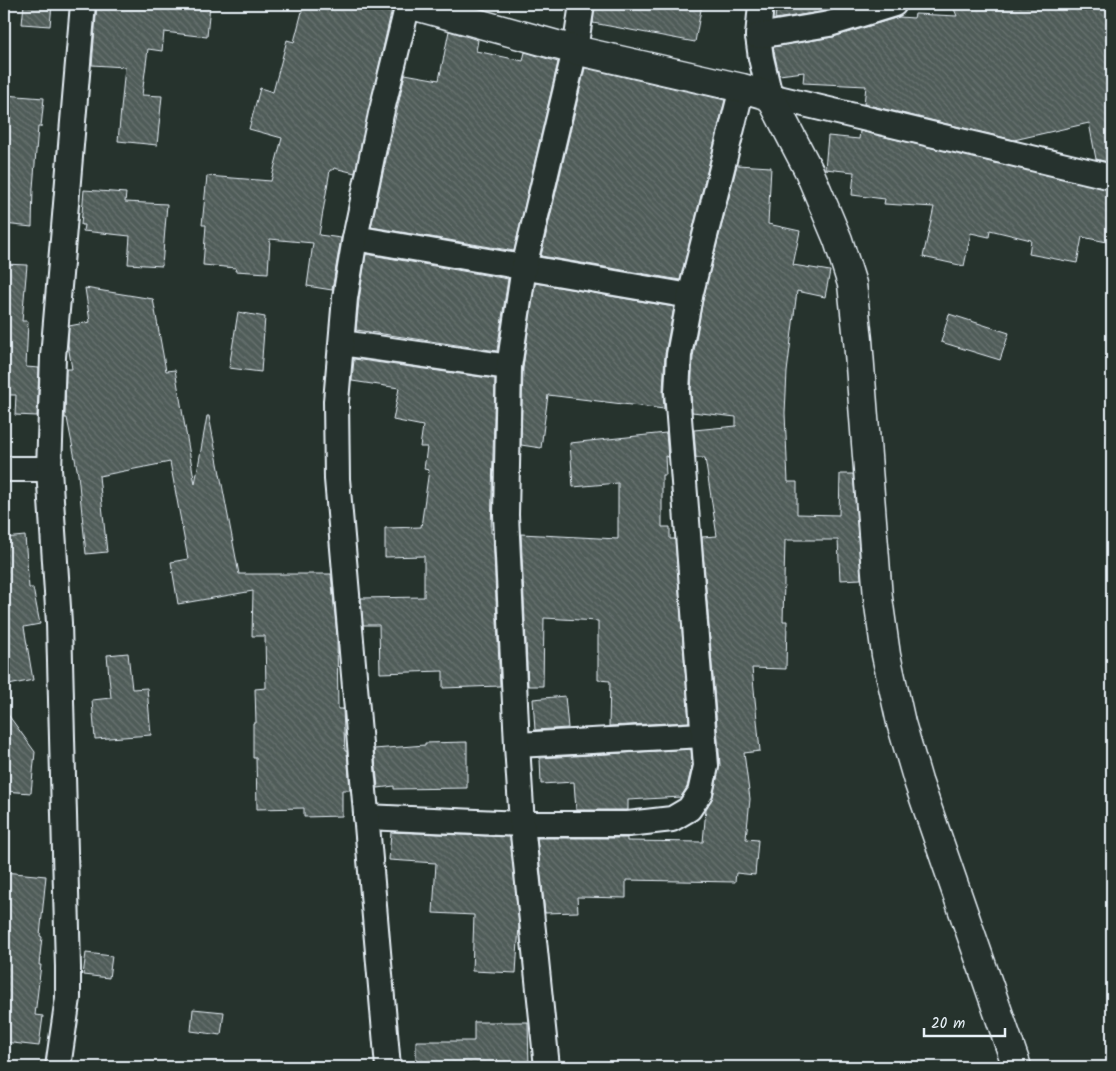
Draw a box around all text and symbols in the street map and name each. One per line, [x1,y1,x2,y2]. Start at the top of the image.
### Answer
scale bar [924,1006,1005,1038]
text: 20 m [931,1012,965,1036]

